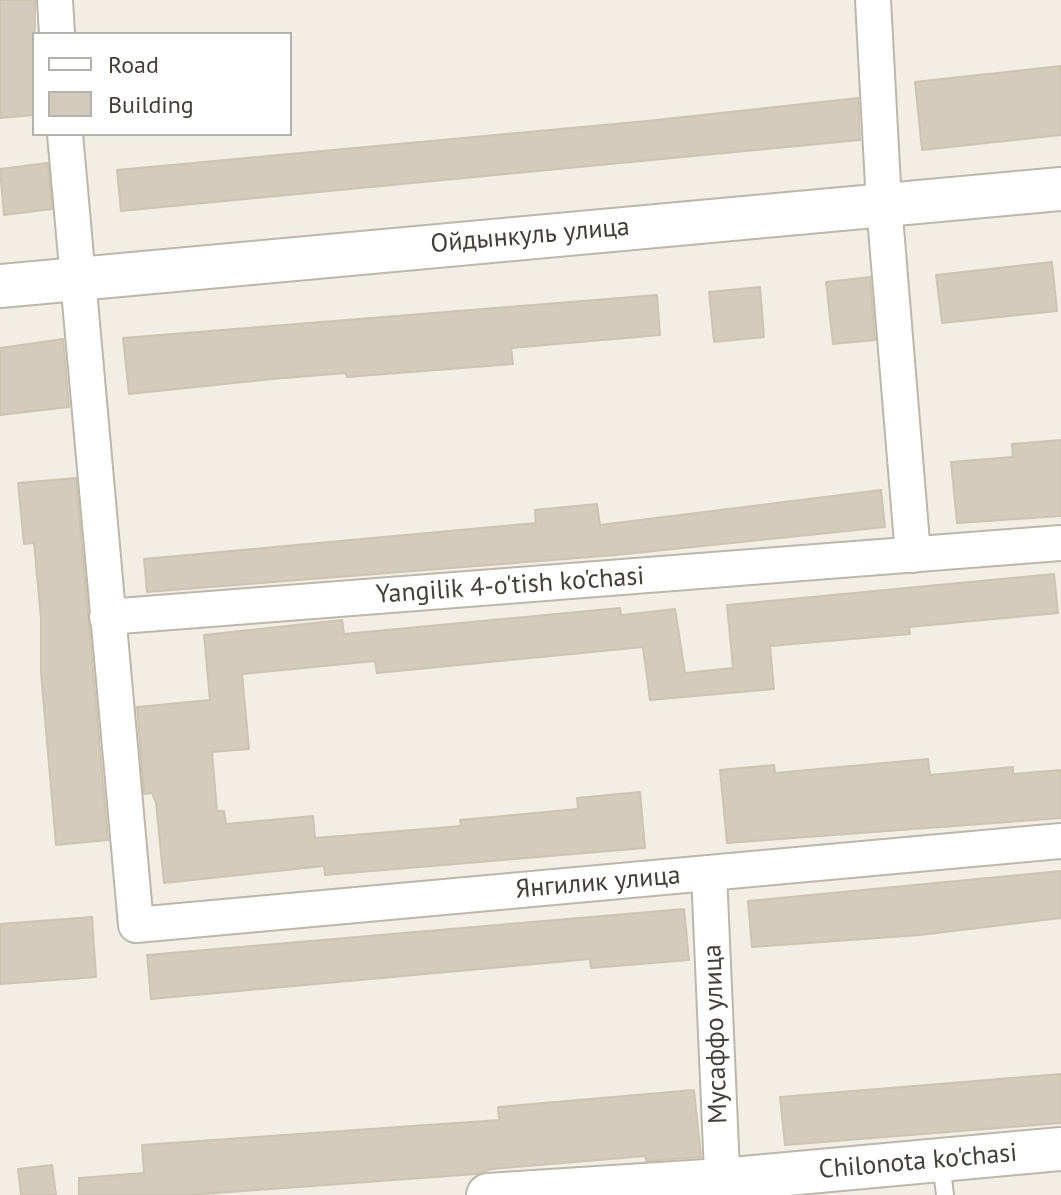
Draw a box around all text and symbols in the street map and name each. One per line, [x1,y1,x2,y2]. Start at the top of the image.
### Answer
legend [32,32,292,136]
text: Road [108,49,159,80]
text: Building [108,89,194,120]
street label: Ойдынкуль улица [429,212,631,260]
street label: Yangilik 4-o'tish ko'chasi [375,561,645,611]
street label: Янгилик улица [514,860,682,906]
street label: Мусаффо улица [697,944,735,1124]
street label: Chilonota ko'chasi [818,1138,1018,1186]

